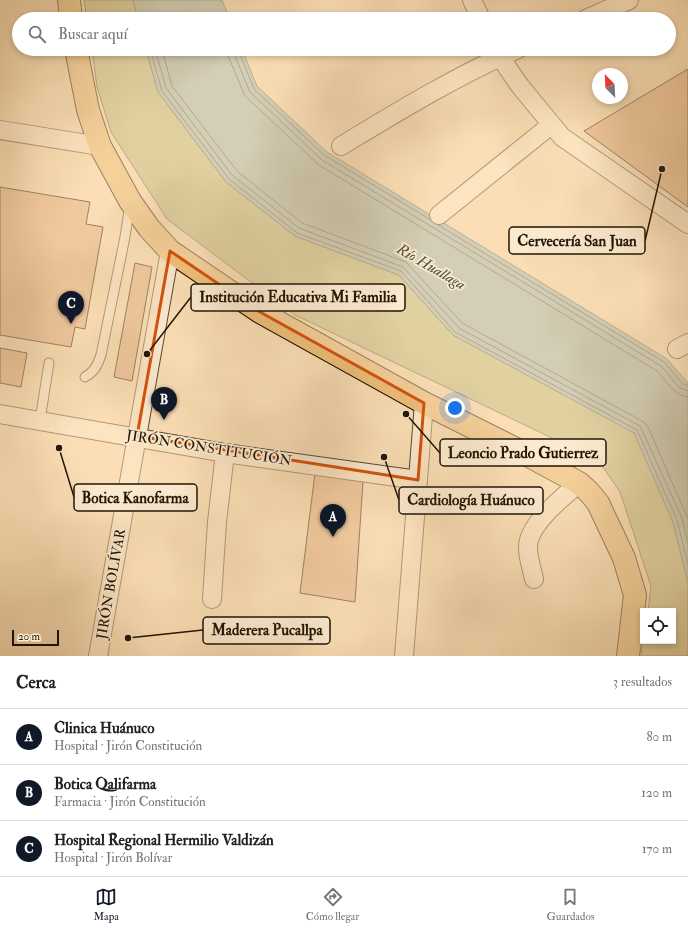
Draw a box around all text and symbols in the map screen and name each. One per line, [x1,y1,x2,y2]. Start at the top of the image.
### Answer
search box [12,12,676,56]
icon: search [26,23,48,45]
text: Buscar aquí [58,25,127,44]
north arrow [592,68,628,104]
callout: Cervecería San Juan [509,227,645,254]
text: Cervecería San Juan [517,232,637,252]
water label: Río Huallaga [392,239,469,294]
callout: Institución Educativa Mi Familia [191,284,405,311]
text: Institución Educativa Mi Familia [199,288,398,307]
pin: C [58,291,84,324]
pin: B [151,387,177,420]
your location [445,398,465,418]
street label: JIRÓN CONSTITUCIÓN [124,426,293,470]
callout: Leoncio Prado Gutierrez [440,439,606,466]
text: Leoncio Prado Gutierrez [448,444,599,463]
callout: Botica Kanofarma [74,484,197,511]
callout: Cardiología Huánuco [399,487,543,514]
text: Botica Kanofarma [81,489,189,508]
text: Cardiología Huánuco [407,491,535,511]
pin: A [320,504,346,537]
street label: JIRÓN BOLÍVAR [93,526,129,642]
map controls [640,608,676,644]
button: locate [640,608,676,644]
callout: Maderera Pucallpa [203,617,330,644]
text: Maderera Pucallpa [210,621,323,641]
scale bar [12,628,59,647]
text: 20 m [18,630,40,643]
text: Cerca [16,672,56,693]
text: 3 resultados [613,674,672,690]
text: Clinica Huánuco [54,719,155,738]
text: A [25,729,33,745]
text: 80 m [646,729,672,745]
text: Hospital · Jirón Constitución [54,738,202,754]
text: Botica Qalifarma [54,775,156,794]
text: B [25,785,33,801]
text: 120 m [641,785,672,801]
text: Farmacia · Jirón Constitución [54,794,206,810]
text: Hospital Regional Hermilio Valdizán [54,831,274,850]
text: C [24,841,34,857]
text: 170 m [642,841,672,857]
text: Hospital · Jirón Bolívar [54,850,172,866]
tab: Mapa [94,886,119,923]
tab: Cómo llegar [306,886,359,923]
tab: Guardados [547,886,594,923]

